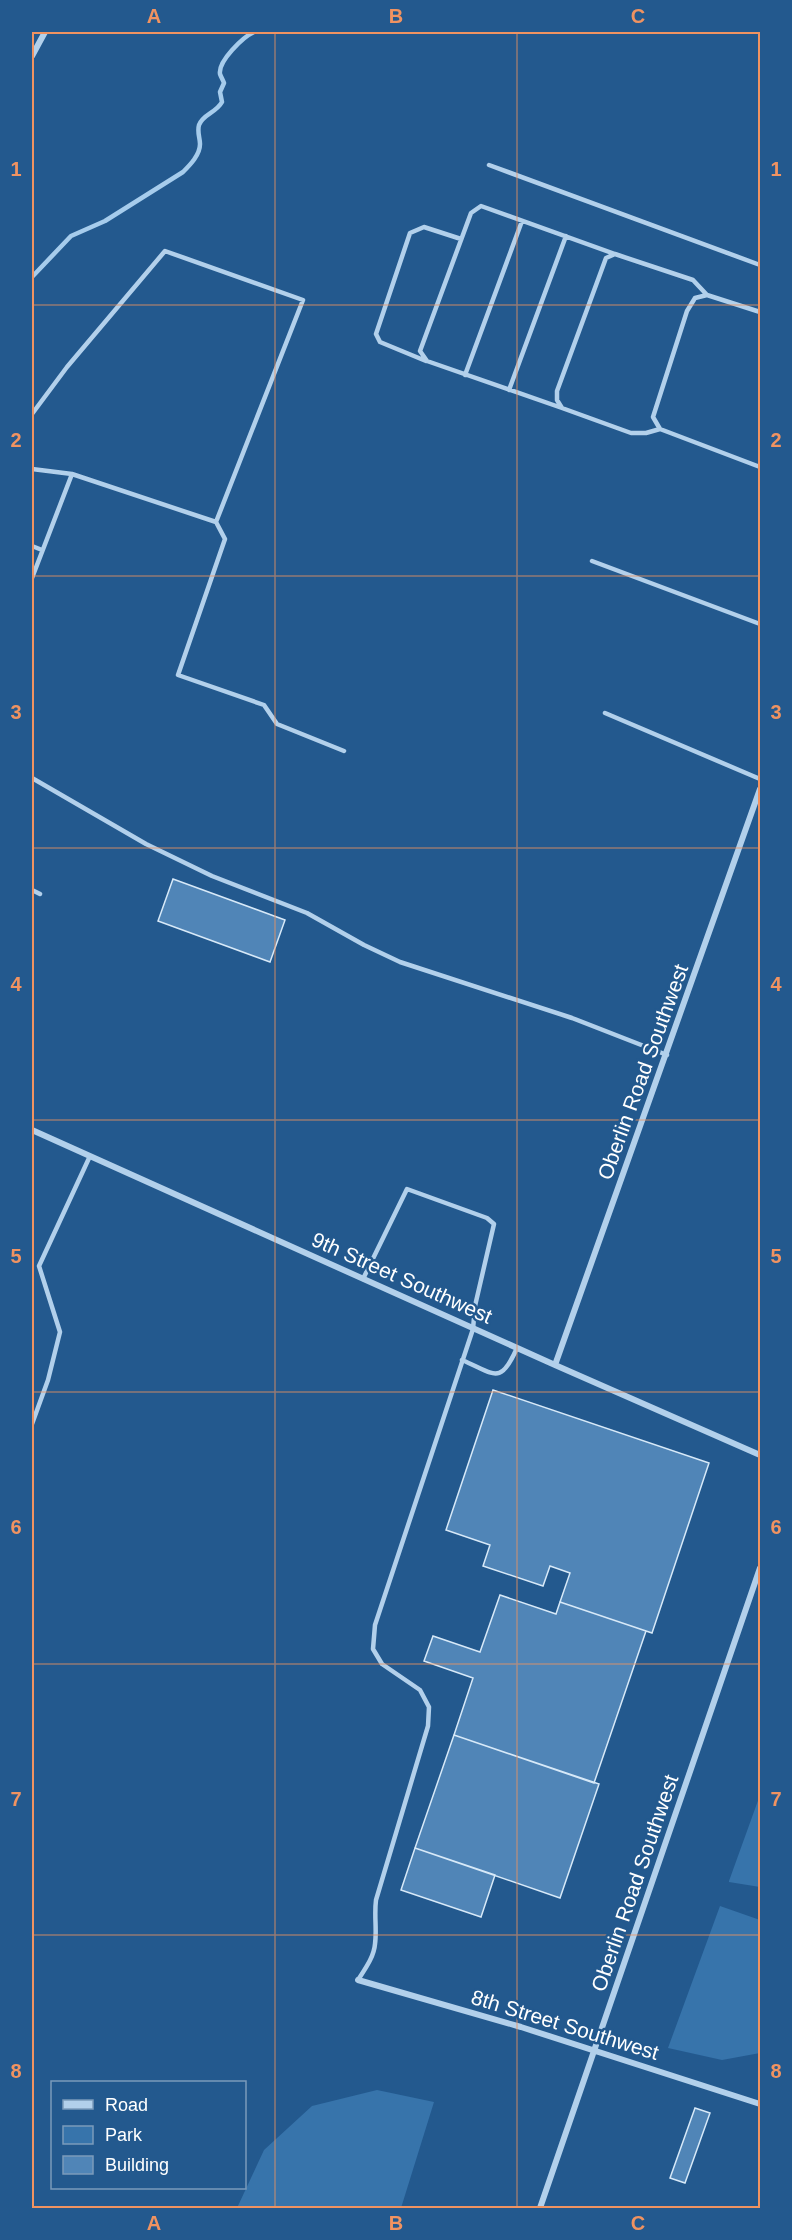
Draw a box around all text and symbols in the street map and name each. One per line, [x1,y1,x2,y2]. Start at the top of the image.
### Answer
text: A [147,5,161,27]
text: B [389,5,403,27]
text: C [631,5,645,27]
text: 1 [10,158,22,180]
text: 1 [770,158,782,180]
text: 2 [10,429,22,451]
text: 2 [770,429,782,451]
text: 3 [10,701,22,723]
text: 3 [770,701,782,723]
street label: Oberlin Road Southwest [593,961,692,1183]
text: 4 [10,973,22,995]
text: 4 [770,973,782,995]
street label: 9th Street Southwest [308,1227,496,1328]
text: 5 [10,1245,22,1267]
text: 5 [770,1245,782,1267]
text: 6 [10,1516,22,1538]
text: 6 [770,1516,782,1538]
street label: Oberlin Road Southwest [587,1771,683,1994]
text: 7 [10,1788,22,1810]
text: 7 [770,1788,782,1810]
street label: 8th Street Southwest [469,1985,662,2064]
text: 8 [10,2060,22,2082]
text: 8 [770,2060,782,2082]
legend [51,2081,246,2189]
text: Road [105,2095,148,2115]
text: Park [105,2125,143,2145]
text: Building [105,2155,169,2175]
text: A [147,2212,161,2234]
text: B [389,2212,403,2234]
text: C [631,2212,645,2234]

